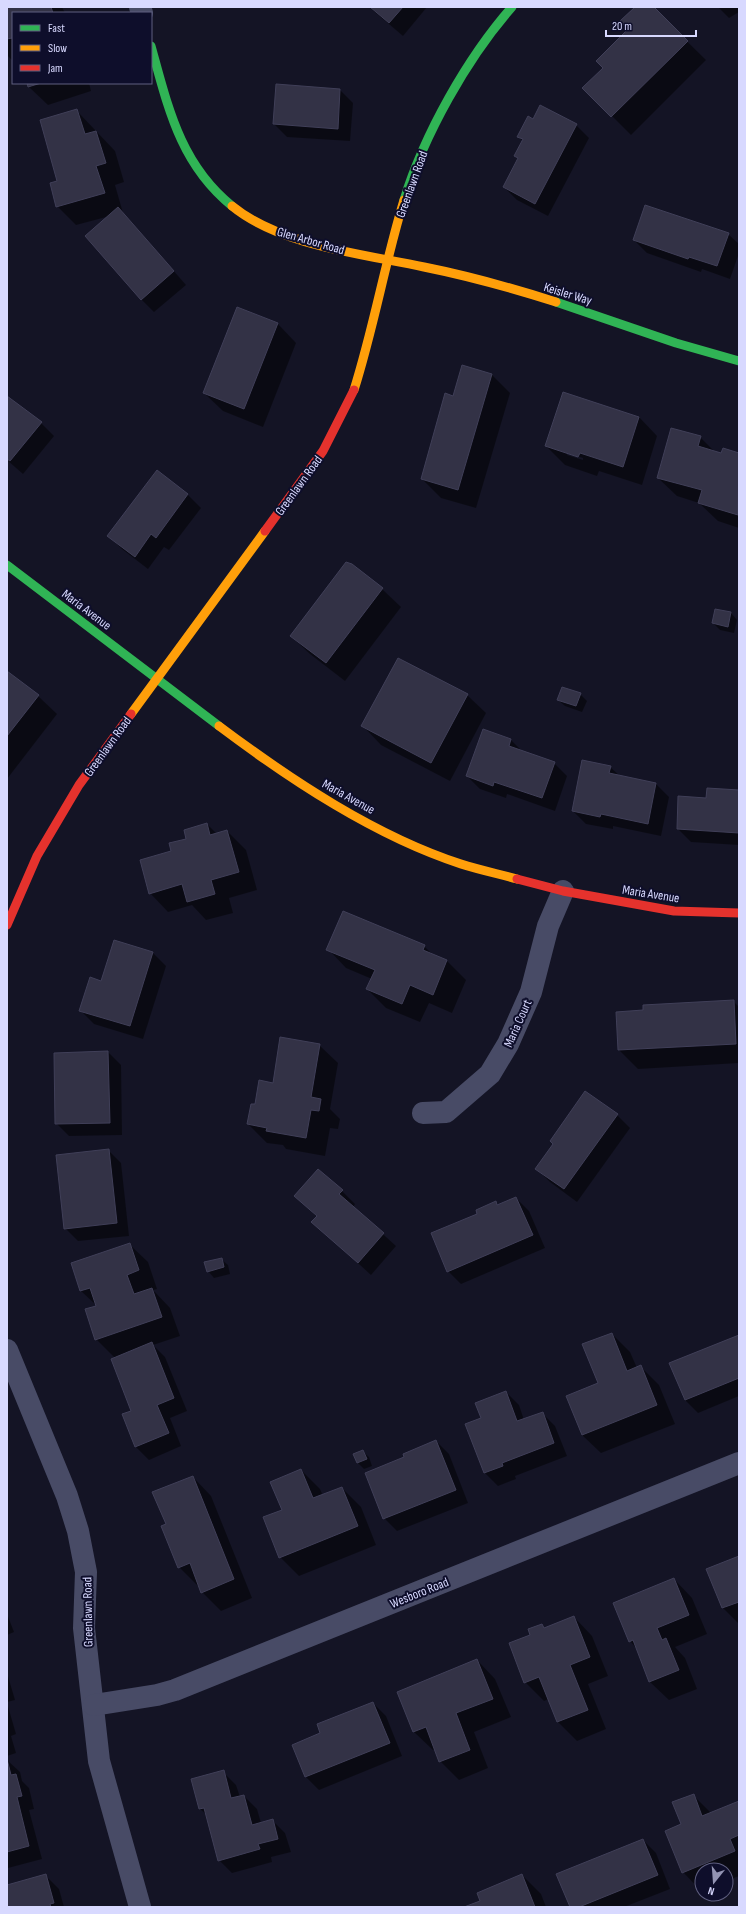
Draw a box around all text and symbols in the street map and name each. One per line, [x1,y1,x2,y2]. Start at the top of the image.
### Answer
legend [12,12,152,84]
scale bar [606,12,696,38]
text: 20 m [612,19,632,34]
text: Fast [48,21,65,36]
text: Slow [48,41,67,56]
text: Jam [47,61,63,76]
street label: Greenlawn Road [392,149,431,220]
street label: Glen Arbor Road [275,224,346,258]
street label: Keisler Way [542,279,594,309]
street label: Greenlawn Road [272,453,326,519]
street label: Maria Avenue [59,586,114,634]
street label: Greenlawn Road [81,714,135,780]
street label: Maria Avenue [319,776,378,818]
street label: Maria Avenue [621,882,681,906]
street label: Maria Court [500,997,536,1050]
street label: Wesboro Road [388,1574,451,1612]
street label: Greenlawn Road [79,1577,97,1647]
north arrow [694,1862,734,1902]
text: N [706,1884,716,1898]

